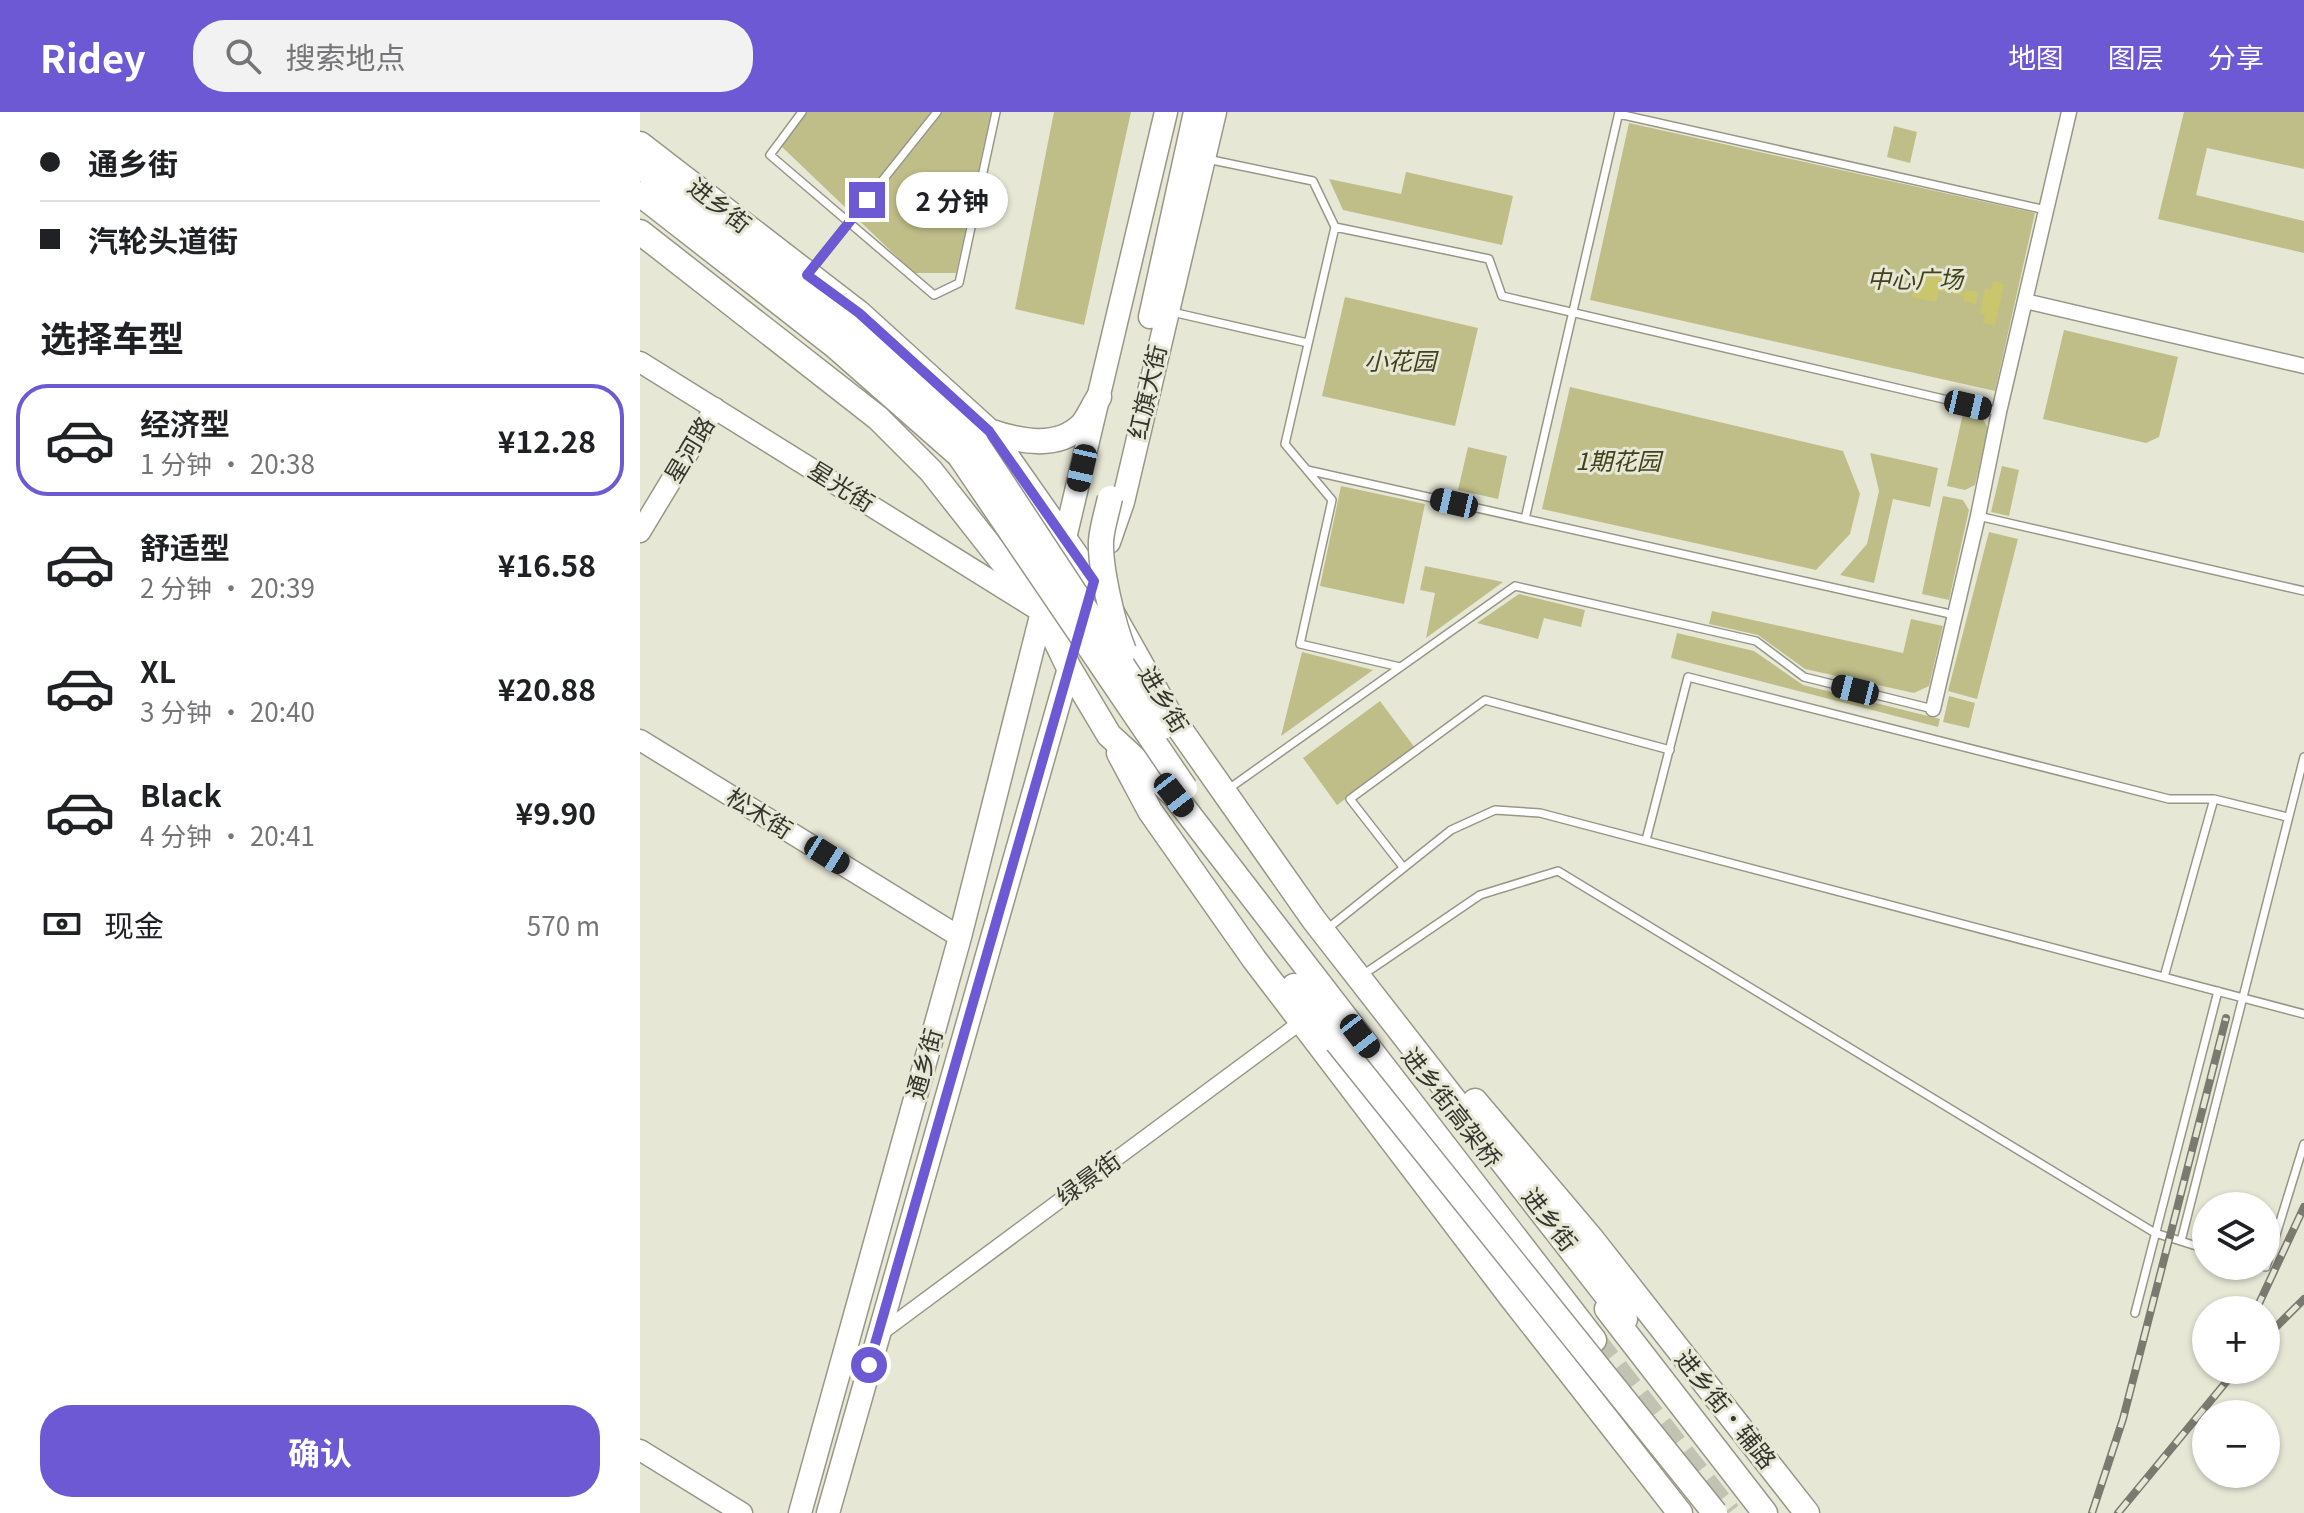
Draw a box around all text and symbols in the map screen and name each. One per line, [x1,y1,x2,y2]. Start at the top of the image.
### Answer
search box [193,20,753,92]
text: Ridey [40,29,145,84]
icon: search [221,34,265,78]
text: 搜索地点 [285,34,405,78]
text: 地图 [2008,36,2064,76]
text: 图层 [2108,36,2164,76]
text: 分享 [2208,36,2264,76]
text: 通乡街 [88,140,178,184]
street label: 进乡街 [681,168,760,240]
callout: 2 分钟 [895,172,1007,228]
text: 2 分钟 [915,181,989,218]
route end [849,182,885,218]
text: 汽轮头道街 [88,217,238,261]
park label: 中心广场 [1867,260,1965,295]
text: 选择车型 [40,310,184,362]
street label: 红旗大街 [1118,341,1173,442]
park label: 小花园 [1364,342,1439,377]
car [1942,388,1994,422]
text: 经济型 [140,400,230,444]
icon: car [44,404,116,476]
street label: 星河路 [654,409,721,489]
text: ¥12.28 [498,418,596,462]
car [1065,442,1099,494]
park label: 1期花园 [1575,442,1664,477]
text: 1 分钟 · 20:38 [140,444,315,481]
street label: 星光街 [803,451,882,519]
car [1428,486,1480,520]
text: 舒适型 [140,524,230,568]
icon: car [44,528,116,600]
text: ¥16.58 [498,542,596,586]
text: 2 分钟 · 20:39 [140,568,315,605]
text: XL [140,648,176,692]
icon: car [44,652,116,724]
street label: 进乡街 [1132,659,1199,739]
text: ¥20.88 [498,666,596,710]
car [1829,673,1881,707]
text: 3 分钟 · 20:40 [140,692,315,729]
car [1150,769,1198,821]
text: Black [140,772,222,816]
icon: car [44,776,116,848]
street label: 松木街 [721,778,800,846]
text: ¥9.90 [515,790,596,834]
text: 4 分钟 · 20:41 [140,816,315,853]
car [800,832,854,878]
icon: cash [40,902,84,946]
text: 现金 [104,902,164,946]
text: 570 m [527,906,600,943]
car [1336,1010,1384,1062]
street label: 通乡街 [896,1024,949,1103]
street label: 进乡街高架桥 [1395,1039,1511,1174]
street label: 绿景街 [1048,1142,1127,1212]
street label: 进乡街 [1515,1179,1587,1258]
map controls [2192,1192,2280,1488]
button: layers [2192,1192,2280,1280]
button: + [2192,1296,2280,1384]
street label: 进乡街•辅路 [1668,1341,1786,1475]
route start [851,1347,887,1383]
button: − [2192,1400,2280,1488]
button: 确认 [40,1405,600,1497]

